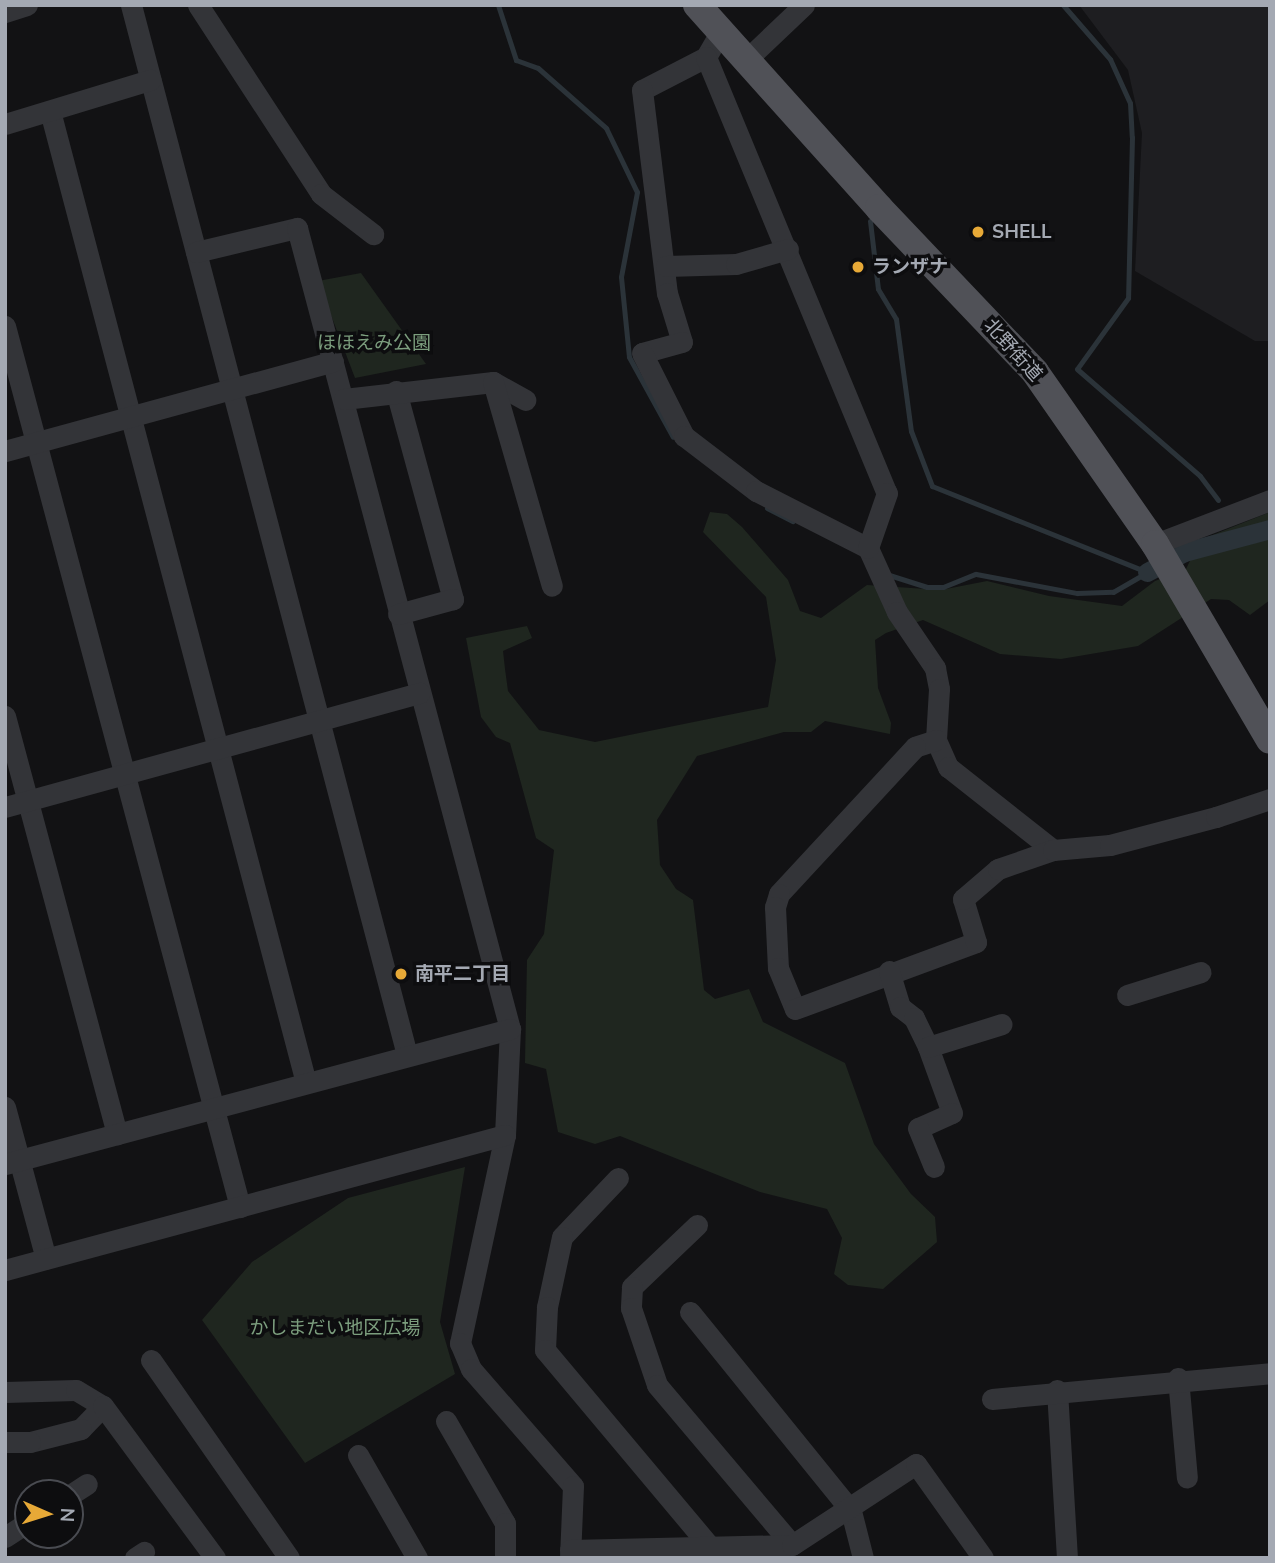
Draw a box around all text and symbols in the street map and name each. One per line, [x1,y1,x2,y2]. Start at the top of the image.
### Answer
place label: SHELL [992,221,1052,243]
marker: SHELL [970,224,986,240]
place label: ランザナ [872,256,948,278]
marker: ランザナ [850,259,866,275]
street label: 北野街道 [979,314,1047,386]
park label: ほほえみ公園 [317,332,431,354]
place label: 南平二丁目 [415,963,510,985]
marker: 南平二丁目 [393,966,409,982]
park label: かしまだい地区広場 [250,1317,420,1339]
north arrow [14,1479,84,1549]
text: N [56,1507,80,1523]

